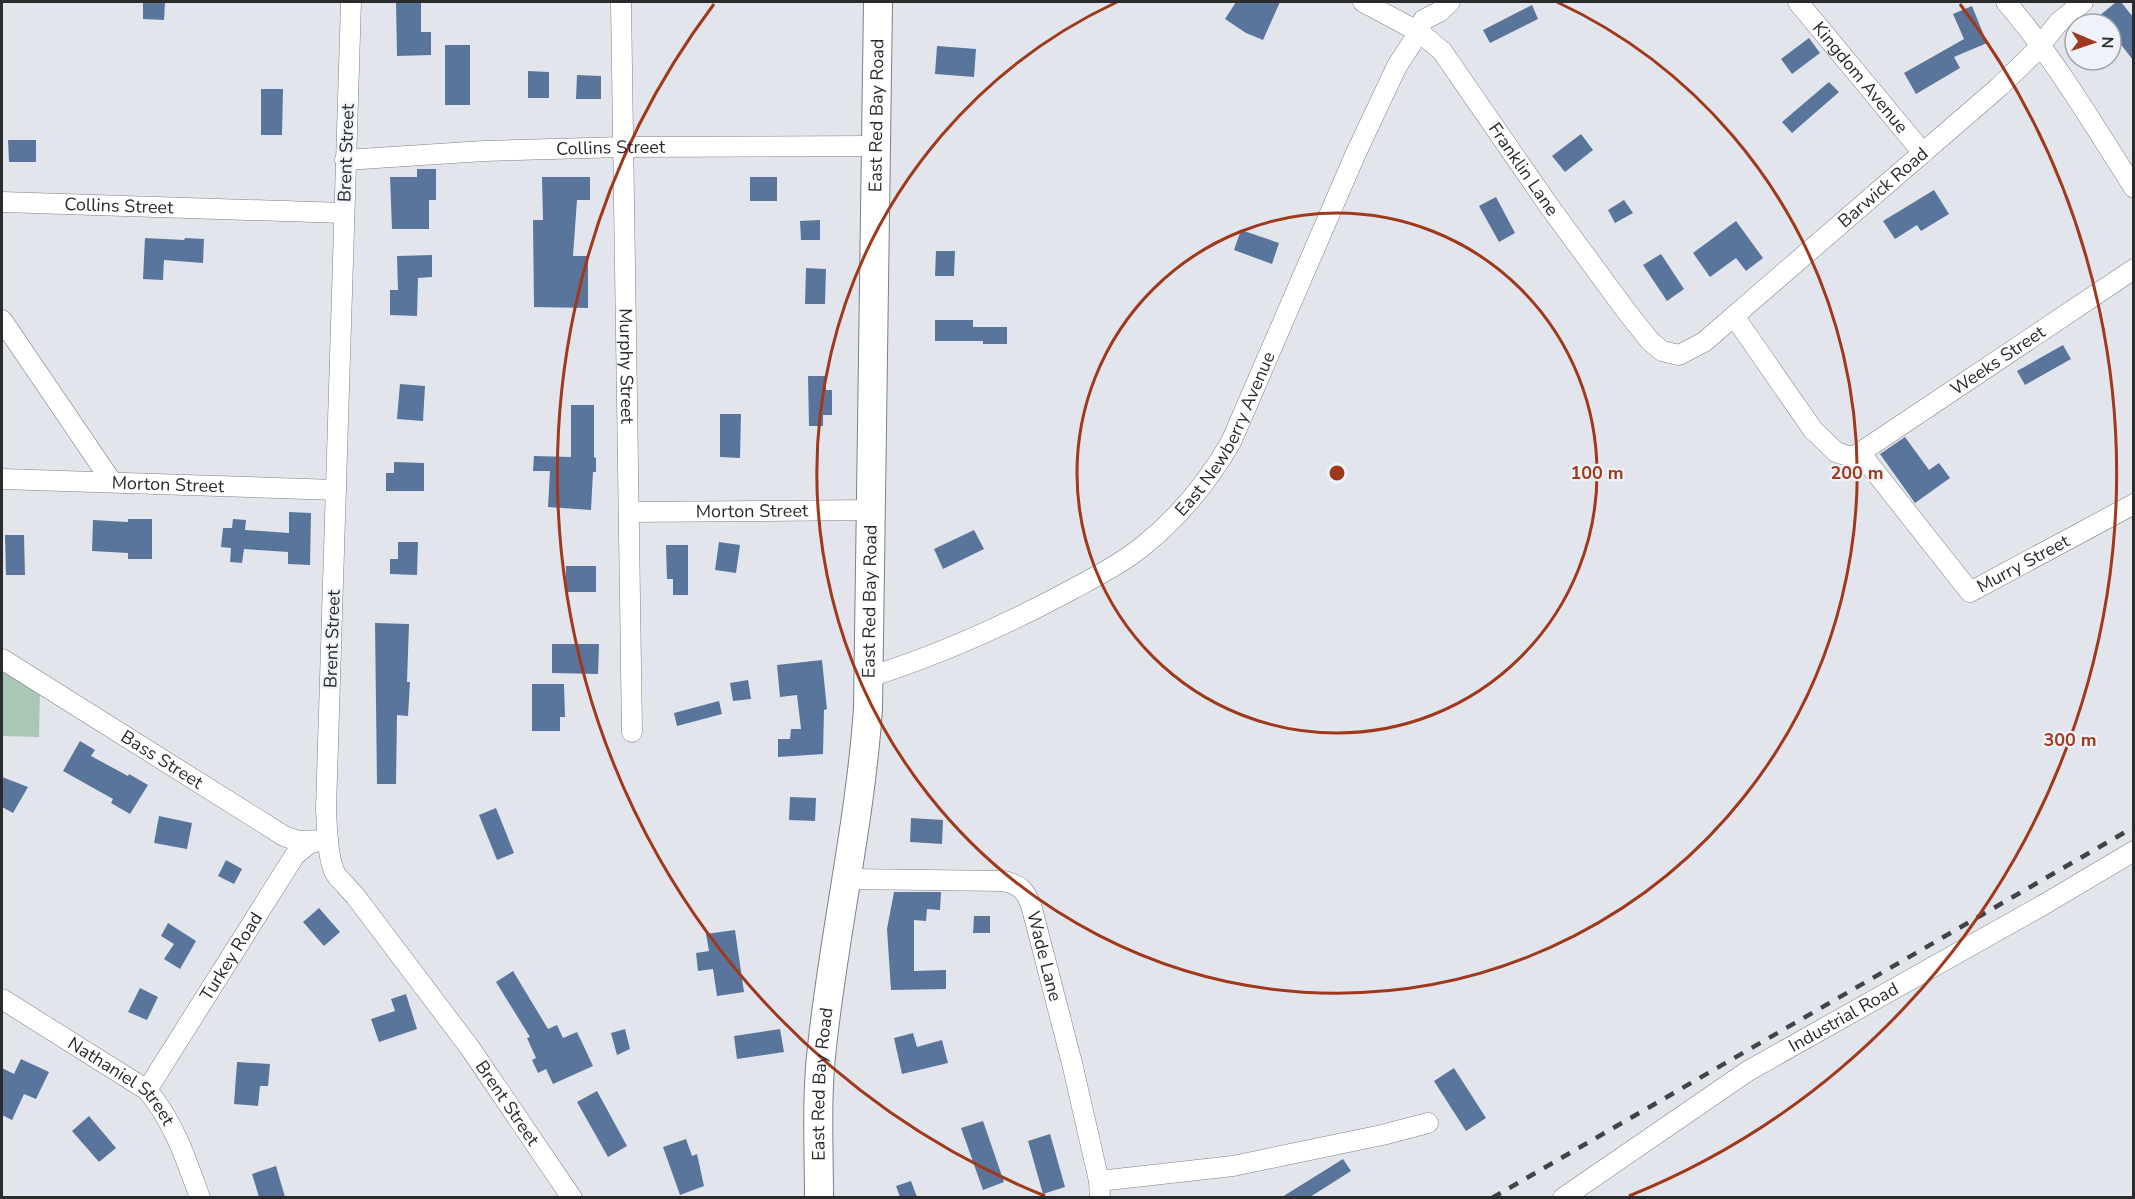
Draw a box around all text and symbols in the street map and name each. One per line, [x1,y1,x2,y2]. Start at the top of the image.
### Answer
north arrow [2063,12,2123,72]
street label: Kingdom Avenue [1807,17,1914,138]
text: N [2096,36,2118,49]
street label: East Red Bay Road [863,39,889,192]
street label: Brent Street [332,103,360,203]
street label: Franklin Lane [1483,118,1564,221]
street label: Collins Street [556,135,666,161]
street label: Barwick Road [1833,142,1933,233]
street label: Collins Street [64,192,175,220]
street label: Murphy Street [614,308,639,425]
street label: Weeks Street [1946,320,2050,401]
street label: East Newberry Avenue [1170,348,1281,521]
text: 100 m [1570,461,1624,485]
text: 200 m [1830,461,1884,485]
centre of rings [1327,463,1347,483]
street label: Morton Street [111,471,225,498]
street label: Morton Street [696,499,809,523]
street label: East Red Bay Road [856,524,883,678]
street label: Murry Street [1972,529,2074,598]
street label: Brent Street [318,589,346,689]
street label: Bass Street [116,725,208,795]
text: 300 m [2043,728,2097,752]
street label: Turkey Road [194,908,268,1005]
street label: Wade Lane [1021,909,1067,1004]
street label: Industrial Road [1784,977,1903,1058]
street label: East Red Bay Road [806,1006,839,1161]
street label: Nathaniel Street [63,1031,181,1130]
street label: Brent Street [470,1056,545,1151]

